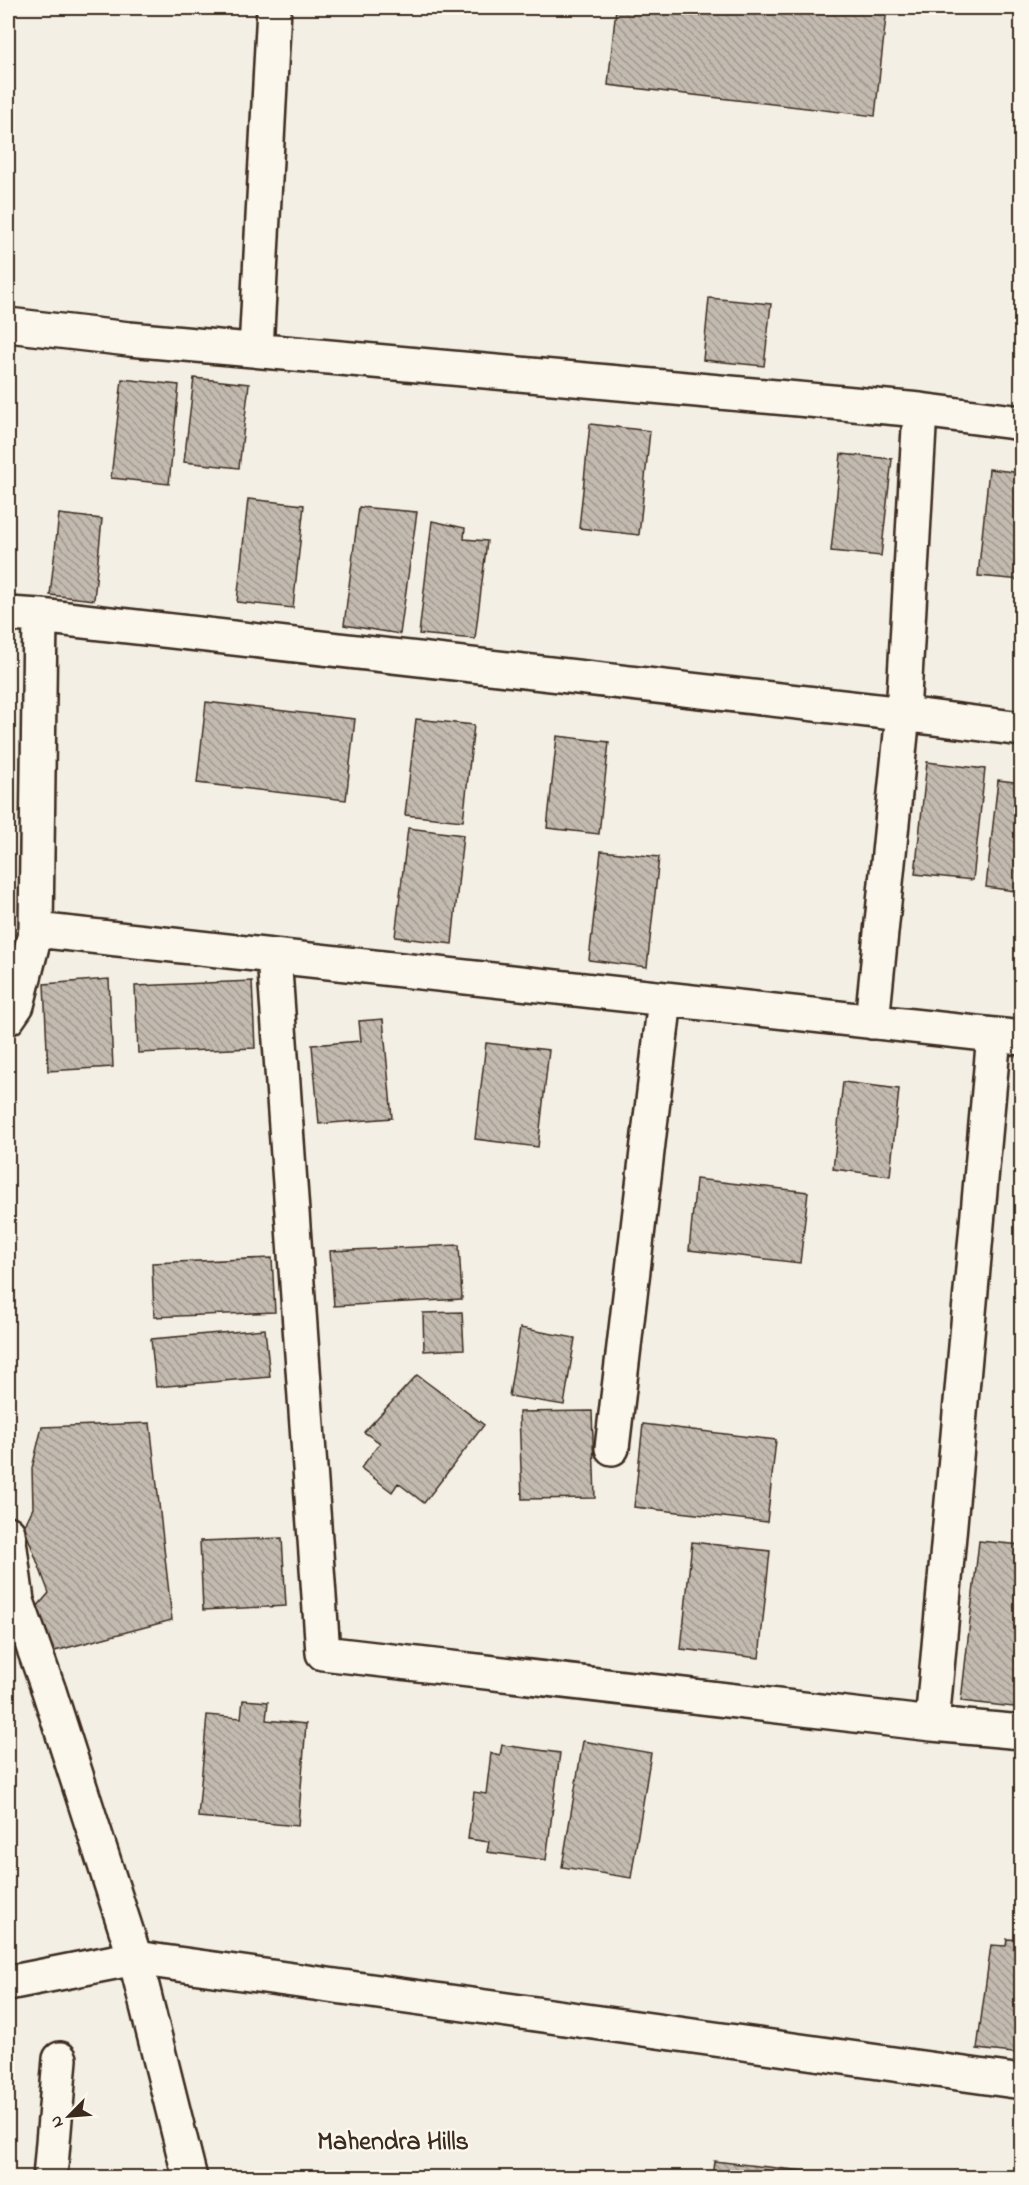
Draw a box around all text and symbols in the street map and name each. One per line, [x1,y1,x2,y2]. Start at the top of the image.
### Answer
north arrow [39,2086,99,2146]
text: N [44,2111,70,2131]
district label: Mahendra Hills [317,2124,469,2162]

